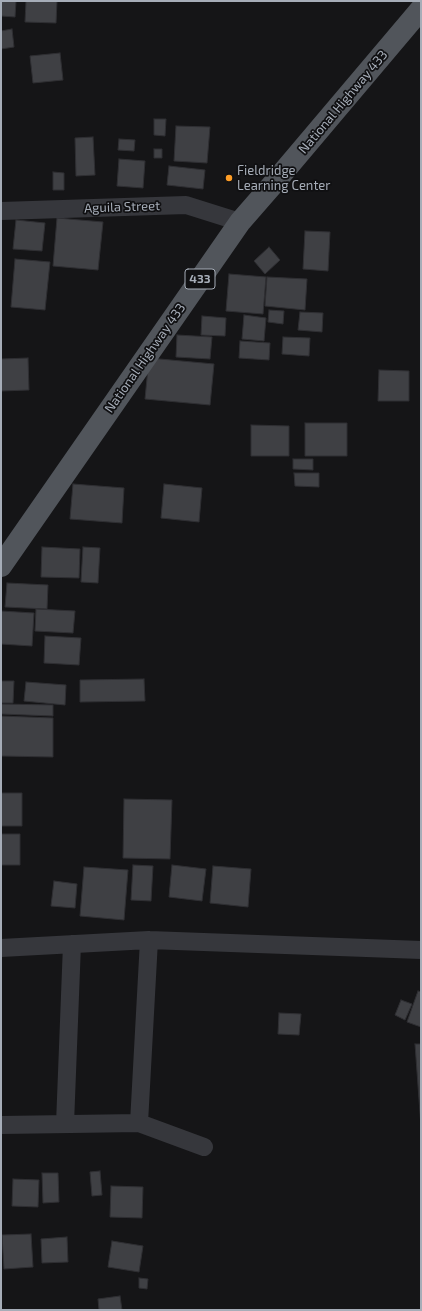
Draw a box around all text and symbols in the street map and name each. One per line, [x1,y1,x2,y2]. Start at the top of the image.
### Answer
street label: National Highway 433 [295,47,391,157]
place label: Fieldridge Learning Center [237,163,331,194]
marker: Fieldridge Learning Center [224,173,234,183]
street label: Aguila Street [84,198,160,216]
road number: 433 [185,269,215,289]
street label: National Highway 433 [101,300,189,416]

